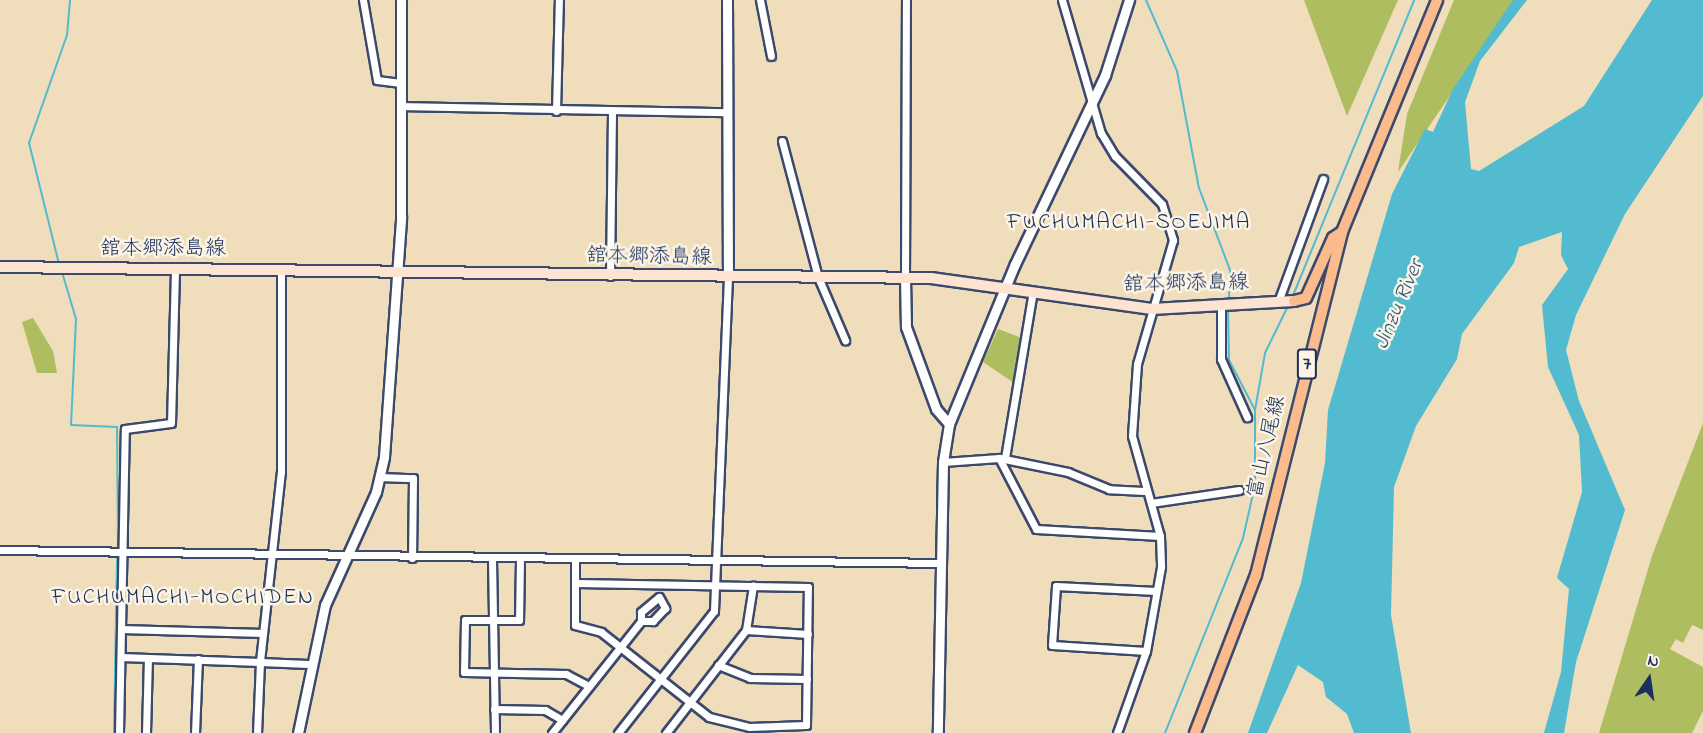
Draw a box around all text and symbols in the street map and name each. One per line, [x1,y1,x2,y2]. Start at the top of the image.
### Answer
district label: FUCHUMACHI-SOEJIMA [1007,211,1251,237]
street label: 舘本郷添島線 [100,236,226,262]
street label: 舘本郷添島線 [586,243,712,271]
water label: Jinzu River [1369,256,1431,354]
street label: 舘本郷添島線 [1123,270,1249,298]
road number: 7 [1296,347,1318,381]
street label: 富山八尾線 [1243,393,1291,501]
district label: FUCHUMACHI-MOCHIDEN [52,586,314,612]
north arrow [1619,649,1679,709]
text: N [1645,649,1661,674]

